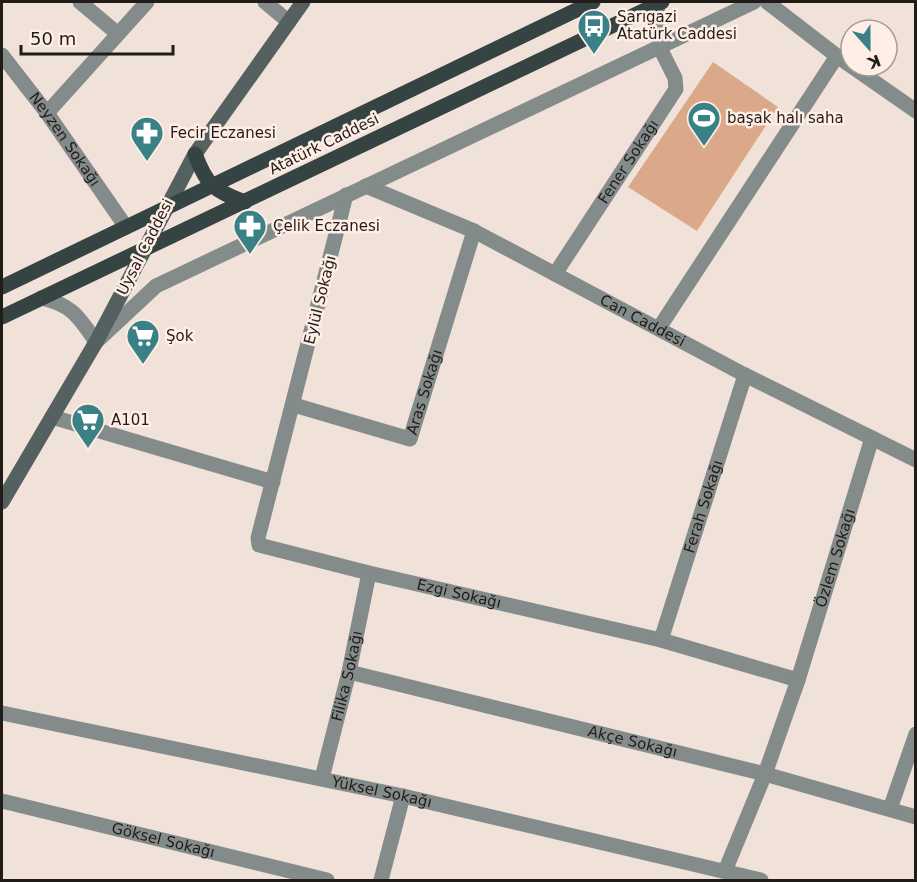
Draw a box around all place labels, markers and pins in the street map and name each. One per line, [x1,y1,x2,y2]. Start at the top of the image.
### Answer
bus stop icon: Sarıgazi Atatürk Caddesi [576,8,612,55]
place label: Sarıgazi Atatürk Caddesi [617,8,737,43]
sports icon: başak halı saha [686,100,722,147]
place label: başak halı saha [727,109,844,127]
pharmacy icon: Fecir Eczanesi [129,115,165,162]
place label: Fecir Eczanesi [170,124,276,142]
pharmacy icon: Çelik Eczanesi [232,208,268,255]
place label: Çelik Eczanesi [273,217,380,235]
supermarket icon: Şok [125,318,161,365]
place label: Şok [166,327,194,345]
supermarket icon: A101 [70,402,106,449]
place label: A101 [111,411,150,429]

